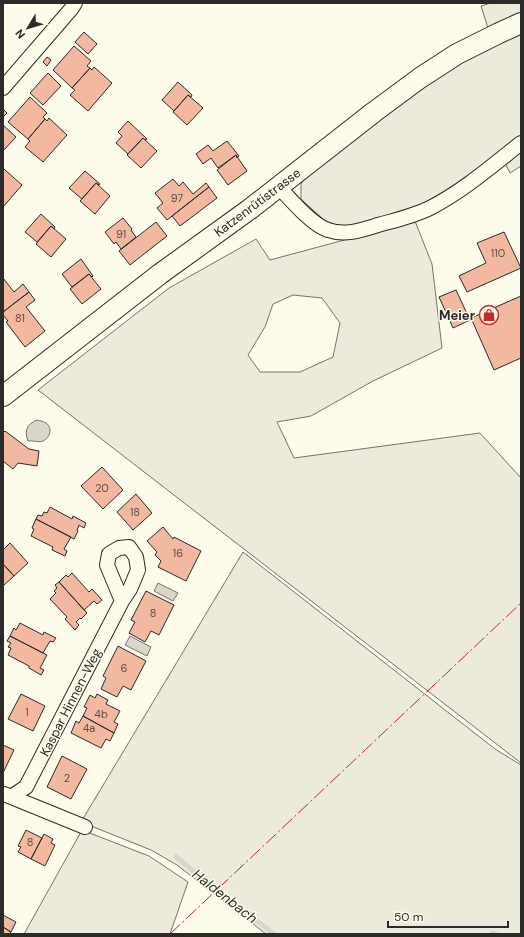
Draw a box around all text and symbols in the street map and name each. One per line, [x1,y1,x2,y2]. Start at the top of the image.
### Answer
north arrow [8,8,48,48]
text: N [12,27,28,42]
street label: Katzenrütistrasse [211,164,304,241]
house number: 97 [171,191,183,205]
house number: 91 [116,227,126,241]
house number: 110 [491,246,505,260]
shop icon: Meier [478,304,500,326]
place label: Meier [439,307,476,324]
house number: 81 [15,311,25,325]
house number: 20 [95,481,109,495]
house number: 18 [130,505,140,519]
house number: 16 [173,546,183,560]
house number: 8 [150,606,156,620]
street label: Kaspar Hinnen-Weg [36,645,105,759]
house number: 6 [121,661,128,675]
house number: 1 [25,705,29,719]
house number: 4b [94,707,108,721]
house number: 4a [83,721,95,735]
house number: 2 [64,771,70,785]
house number: 8 [27,835,33,849]
water label: Haldenbach [189,865,261,927]
scale bar [388,903,508,929]
text: 50 m [394,909,423,925]

